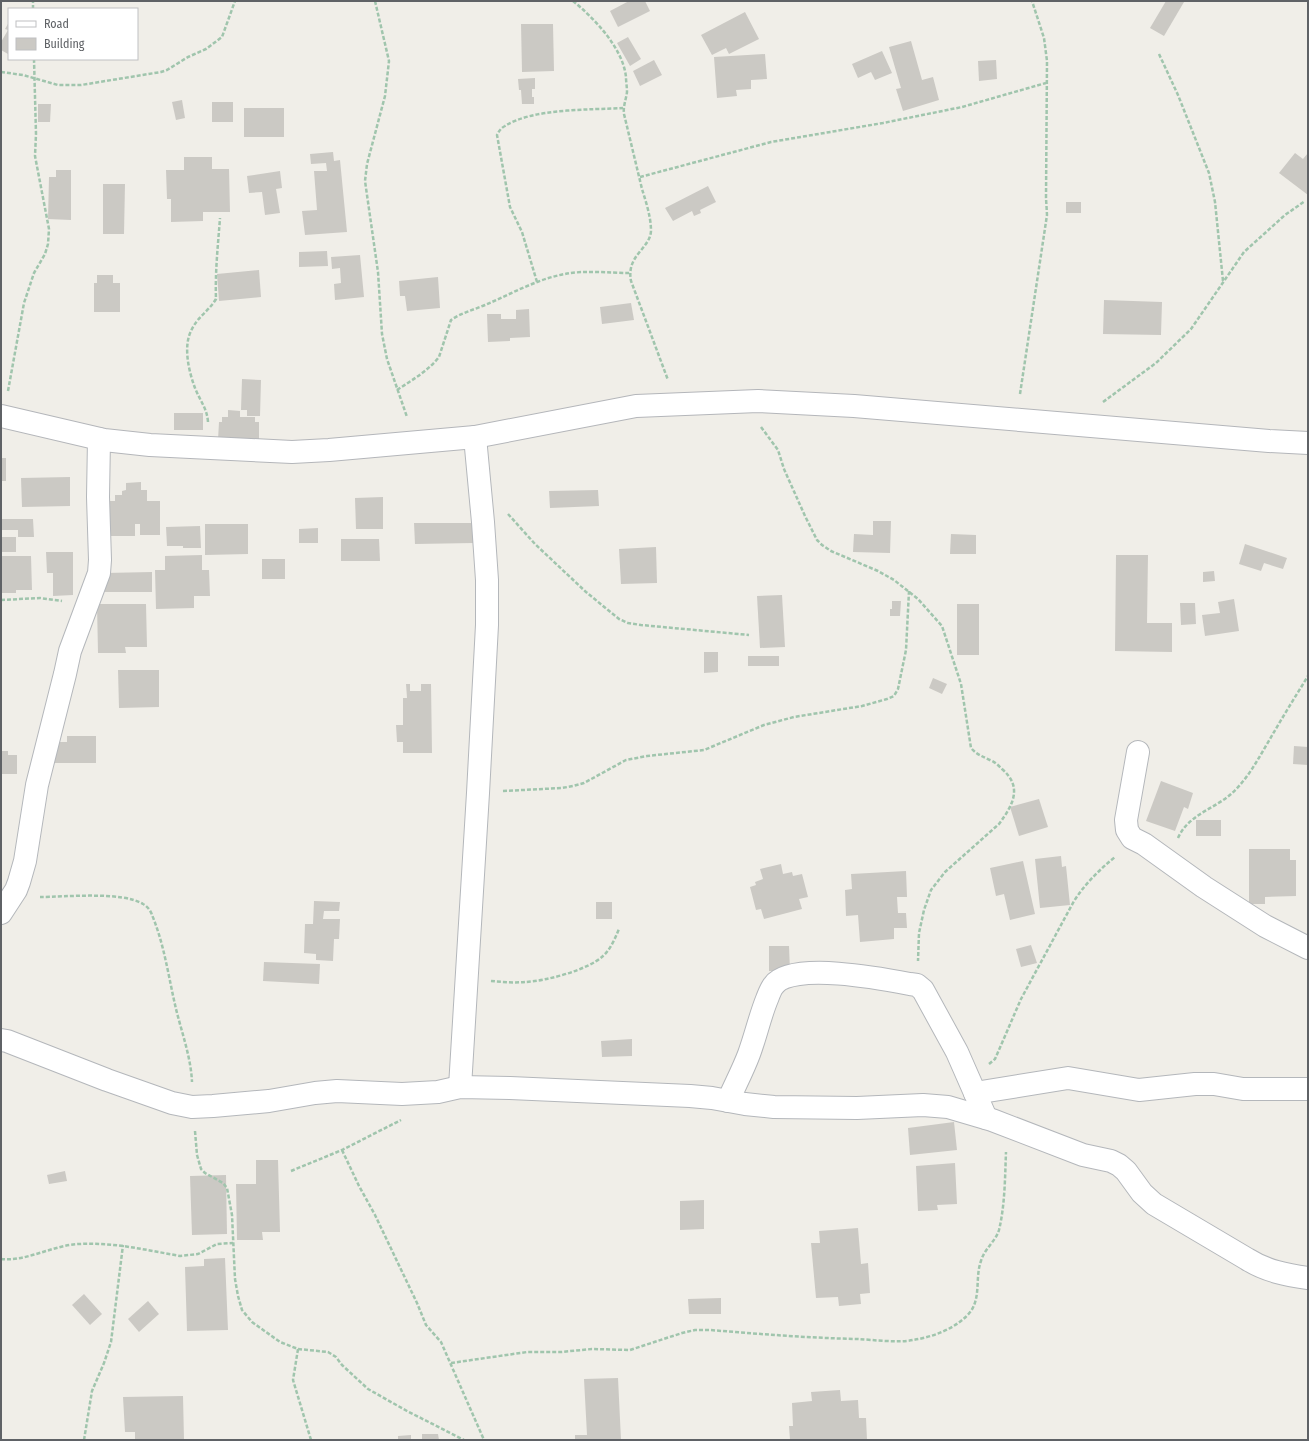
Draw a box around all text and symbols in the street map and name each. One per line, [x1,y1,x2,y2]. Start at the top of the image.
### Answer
legend [8,8,138,60]
text: Road [44,17,69,31]
text: Building [44,37,85,51]

